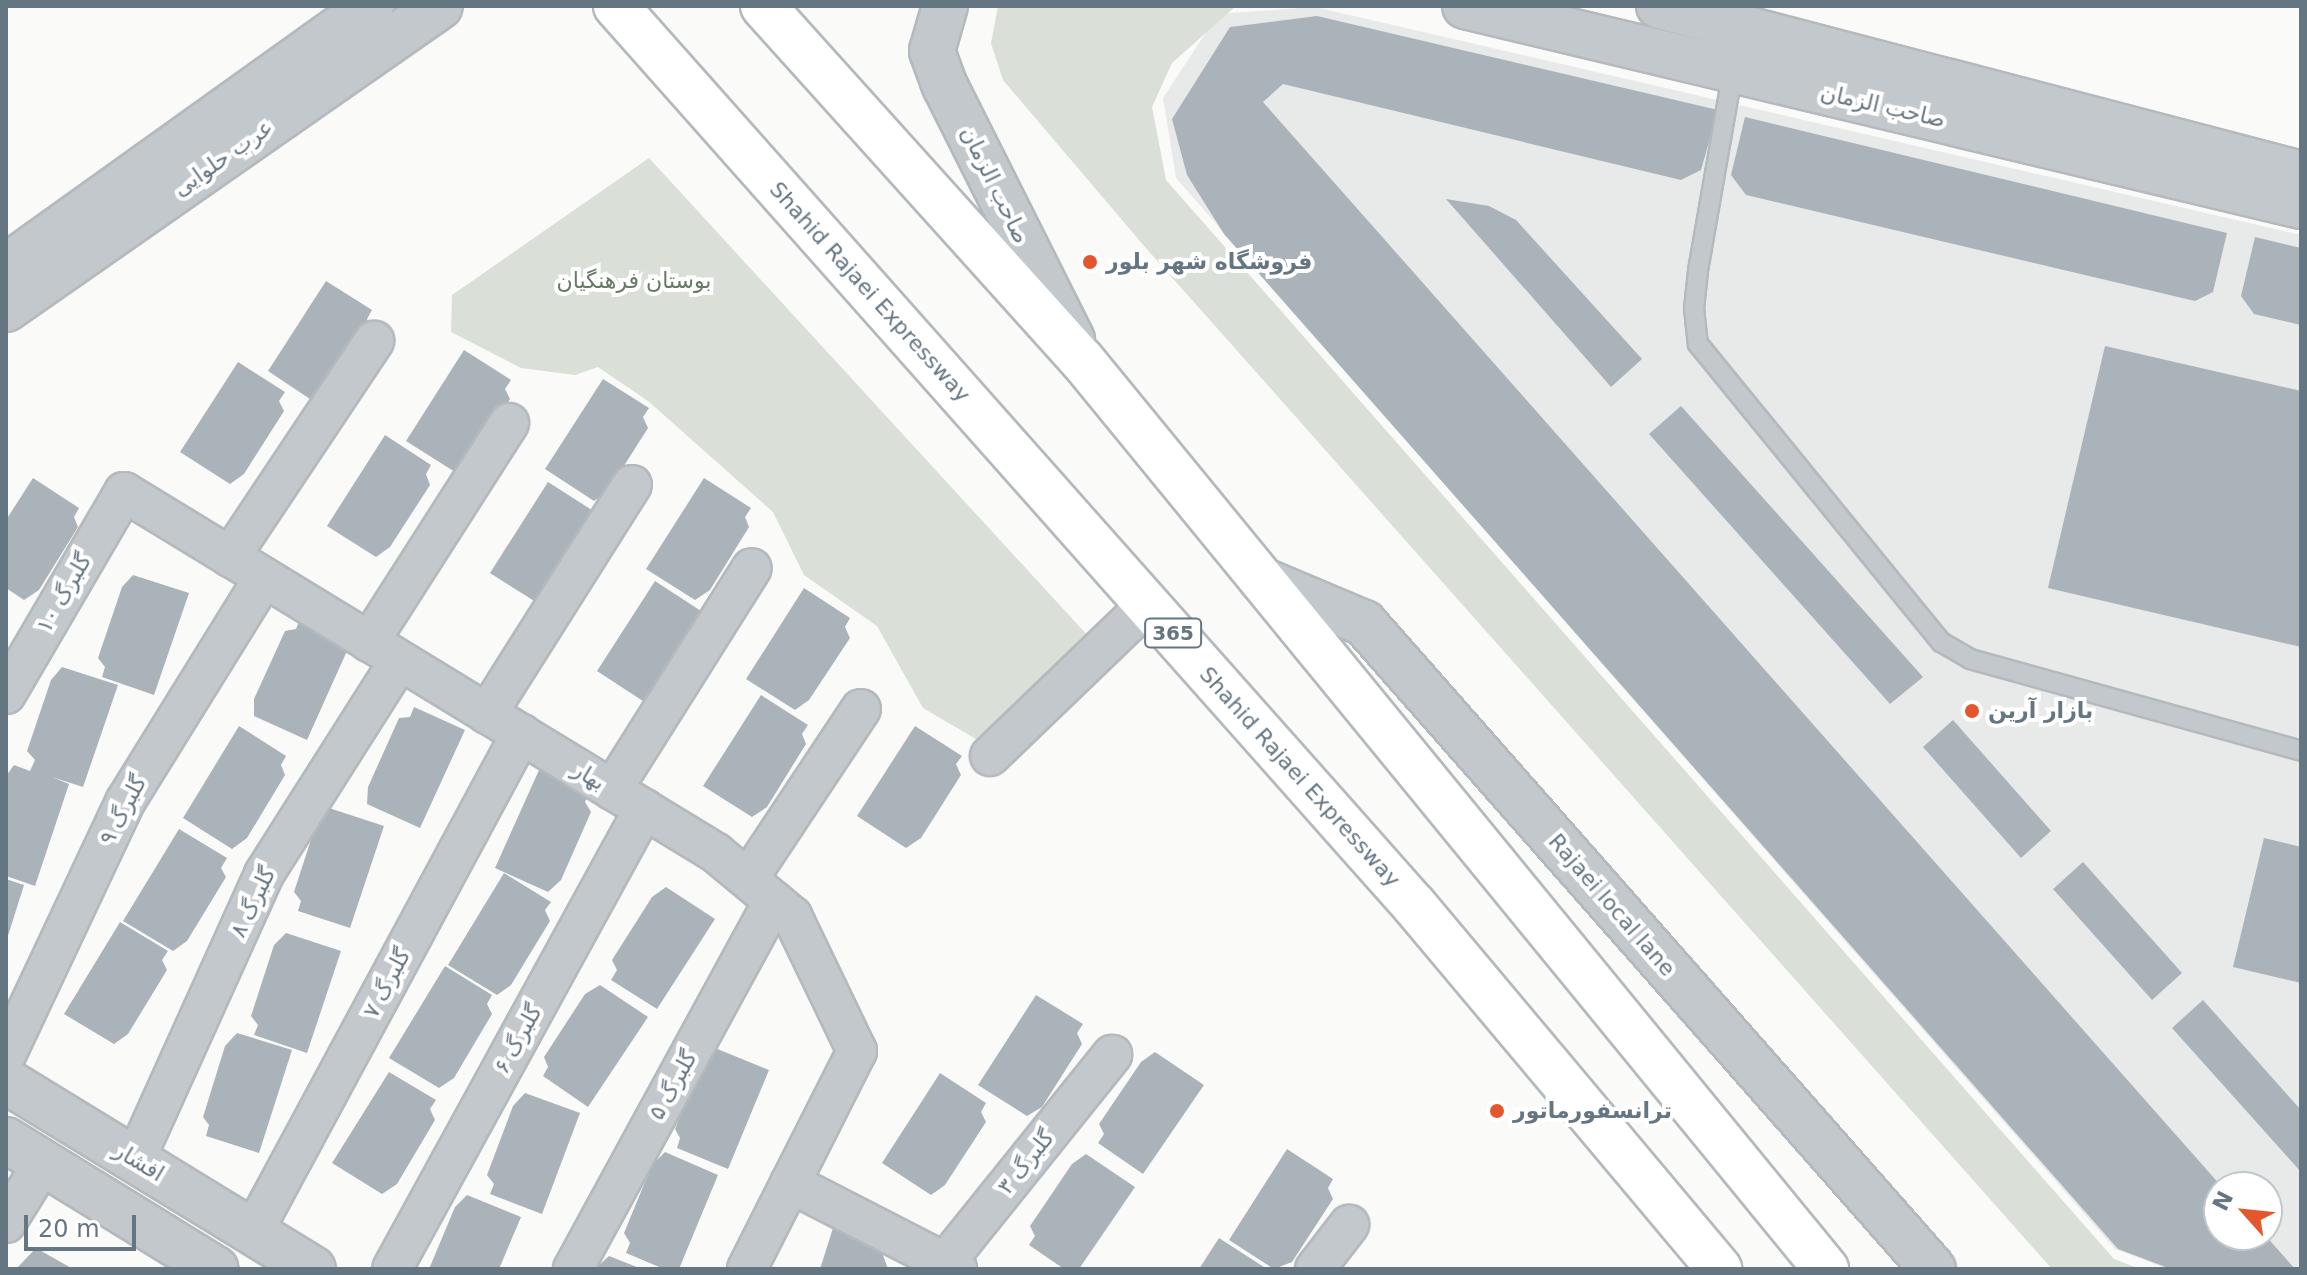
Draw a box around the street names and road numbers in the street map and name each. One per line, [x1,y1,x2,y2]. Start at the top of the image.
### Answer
street label: صاحب الزمان [1818,79,1948,133]
street label: عرب حلوایی [168,114,278,202]
street label: صاحب الزمان [955,122,1035,248]
street label: Shahid Rajaei Expressway [764,176,976,408]
street label: گلبرگ ۱۰ [31,549,97,637]
road number: 365 [1143,617,1203,649]
street label: Shahid Rajaei Expressway [1194,661,1406,893]
street label: بهار [568,756,610,796]
street label: گلبرگ ۹ [94,771,152,849]
street label: Rajaei local lane [1543,828,1681,982]
street label: گلبرگ ۸ [225,862,281,942]
street label: گلبرگ ۷ [358,944,416,1022]
street label: گلبرگ ۶ [488,1000,548,1078]
street label: گلبرگ ۵ [643,1046,703,1124]
street label: گلبرگ ۳ [992,1125,1060,1199]
street label: افشار [109,1137,169,1187]

